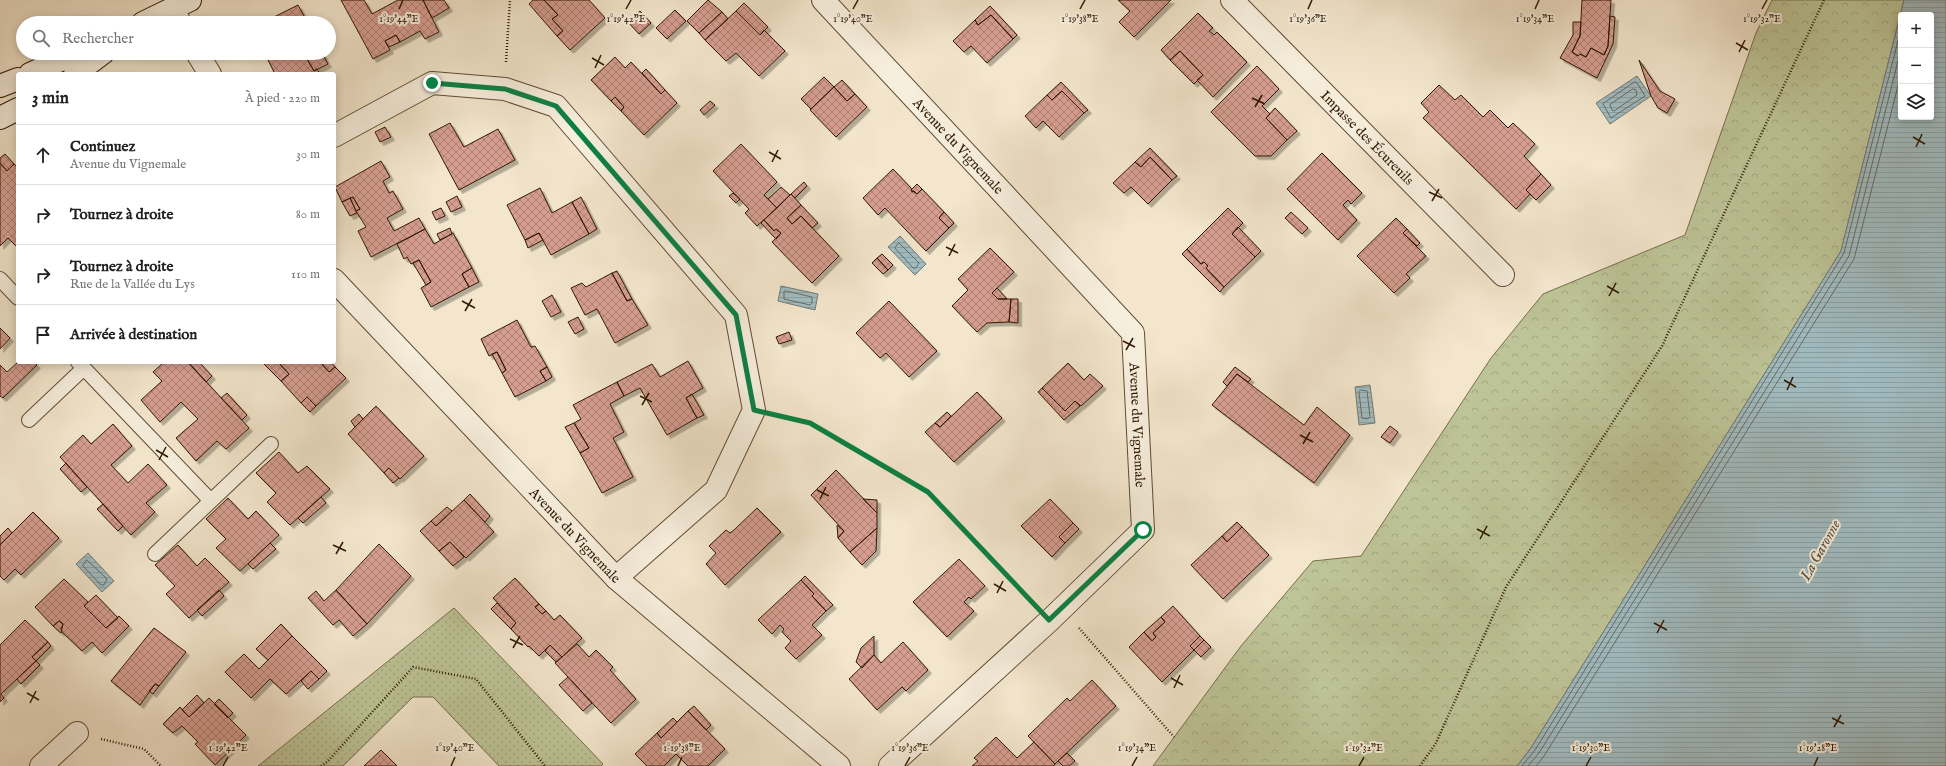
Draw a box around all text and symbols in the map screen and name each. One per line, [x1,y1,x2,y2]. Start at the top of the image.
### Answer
map controls [1898,12,1934,120]
button: + [1898,12,1934,48]
text: 1°19'44"E [379,13,419,26]
text: 1°19'42"E [606,13,646,26]
text: 1°19'40"E [833,13,873,26]
text: 1°19'38"E [1061,13,1099,26]
text: 1°19'36"E [1289,13,1327,26]
text: 1°19'34"E [1516,13,1554,26]
text: 1°19'32"E [1743,13,1781,26]
search box [16,16,336,60]
icon: search [30,27,52,49]
text: Rechercher [62,29,134,48]
button: − [1898,48,1934,84]
route end [423,74,441,92]
button: layers [1898,84,1934,120]
street label: Impasse des Écureuils [1316,87,1417,189]
text: 3 min [32,88,69,109]
text: À pied · 220 m [245,90,320,107]
street label: Avenue du Vignemale [908,94,1007,199]
text: Continuez [70,137,135,156]
icon: ahead [32,144,54,166]
text: 30 m [296,146,320,163]
text: Avenue du Vignemale [70,156,186,173]
icon: right [32,204,54,226]
text: Tournez à droite [70,205,173,224]
text: 80 m [296,206,320,223]
text: Tournez à droite [70,257,173,276]
icon: right [32,264,54,286]
text: 110 m [291,266,320,283]
text: Rue de la Vallée du Lys [70,276,195,293]
icon: arrive [32,324,54,346]
text: Arrivée à destination [70,325,197,344]
street label: Avenue du Vignemale [1124,361,1149,489]
street label: Avenue du Vignemale [524,483,624,588]
water label: La Garonne [1796,517,1845,585]
route start [1134,521,1152,539]
text: 1°19'42"E [208,742,248,755]
text: 1°19'40"E [435,742,475,755]
text: 1°19'38"E [663,742,701,755]
text: 1°19'36"E [891,742,929,755]
text: 1°19'34"E [1118,742,1156,755]
text: 1°19'32"E [1345,742,1383,755]
text: 1°19'30"E [1572,742,1610,755]
text: 1°19'28"E [1799,742,1837,755]

